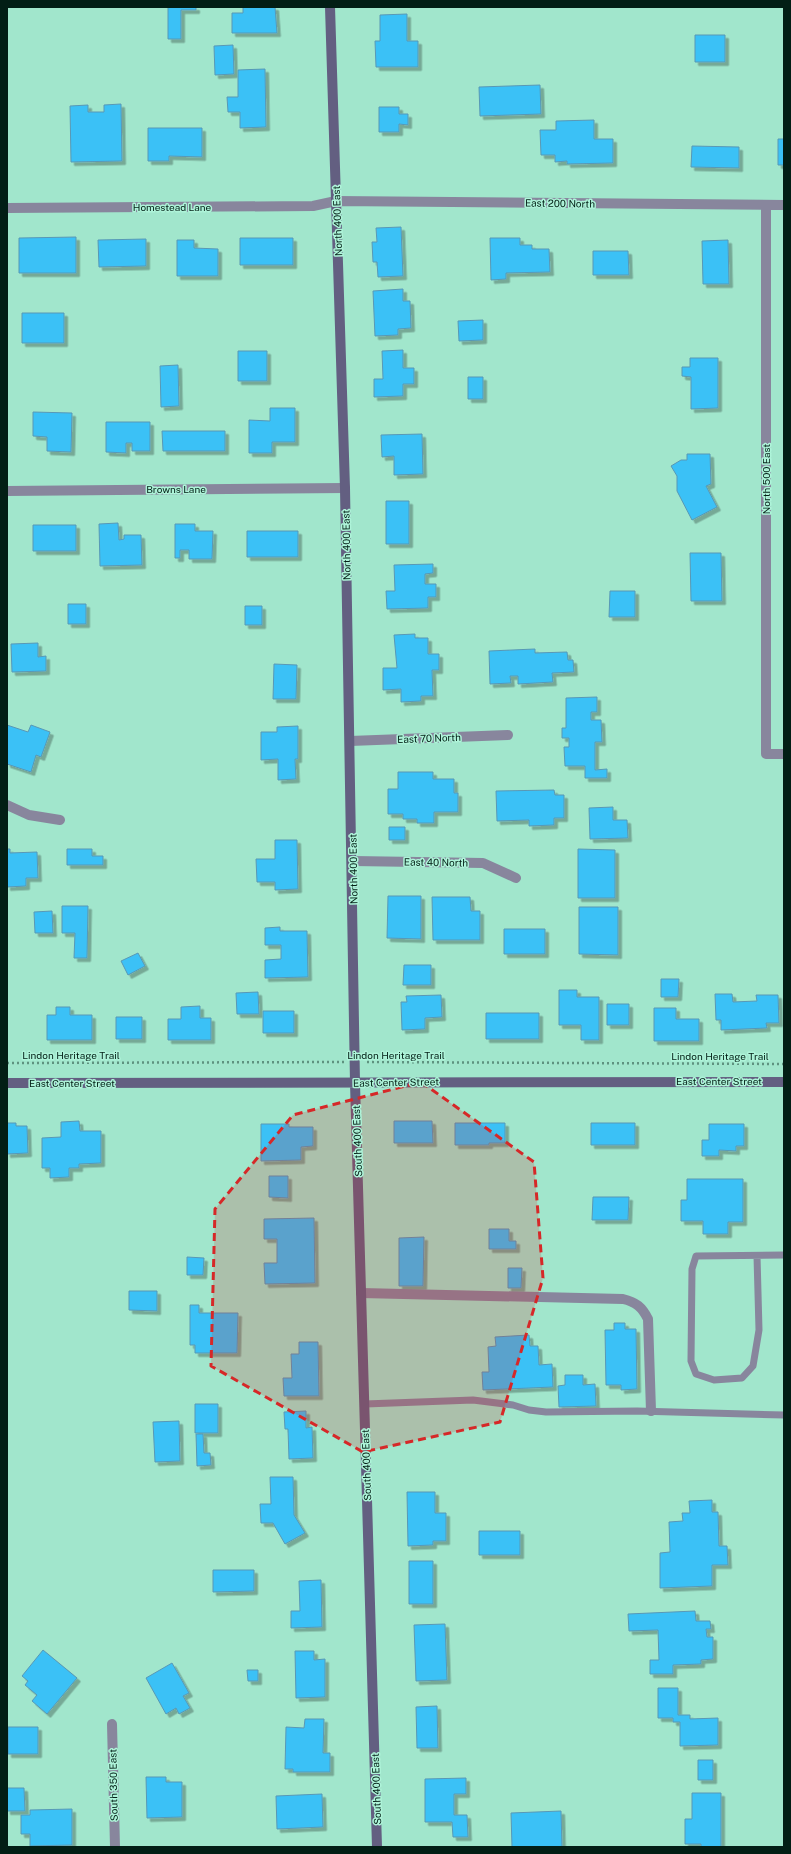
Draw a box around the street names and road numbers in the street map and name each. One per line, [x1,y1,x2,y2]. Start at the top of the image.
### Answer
street label: North 400 East [330,186,344,256]
street label: East 200 North [525,196,595,210]
street label: Homestead Lane [133,201,211,213]
street label: North 500 East [760,444,772,514]
street label: Browns Lane [146,483,206,495]
street label: North 400 East [339,510,353,580]
street label: East 70 North [397,731,461,745]
street label: North 400 East [346,834,360,904]
street label: East 40 North [404,855,468,869]
street label: Lindon Heritage Trail [22,1049,120,1061]
street label: Lindon Heritage Trail [347,1049,445,1061]
street label: Lindon Heritage Trail [671,1050,769,1062]
street label: East Center Street [353,1075,439,1089]
street label: East Center Street [676,1075,762,1087]
street label: East Center Street [29,1077,115,1089]
street label: South 400 East [350,1105,364,1177]
street label: South 400 East [359,1429,373,1501]
street label: South 350 East [106,1749,120,1821]
street label: South 400 East [369,1753,383,1825]

